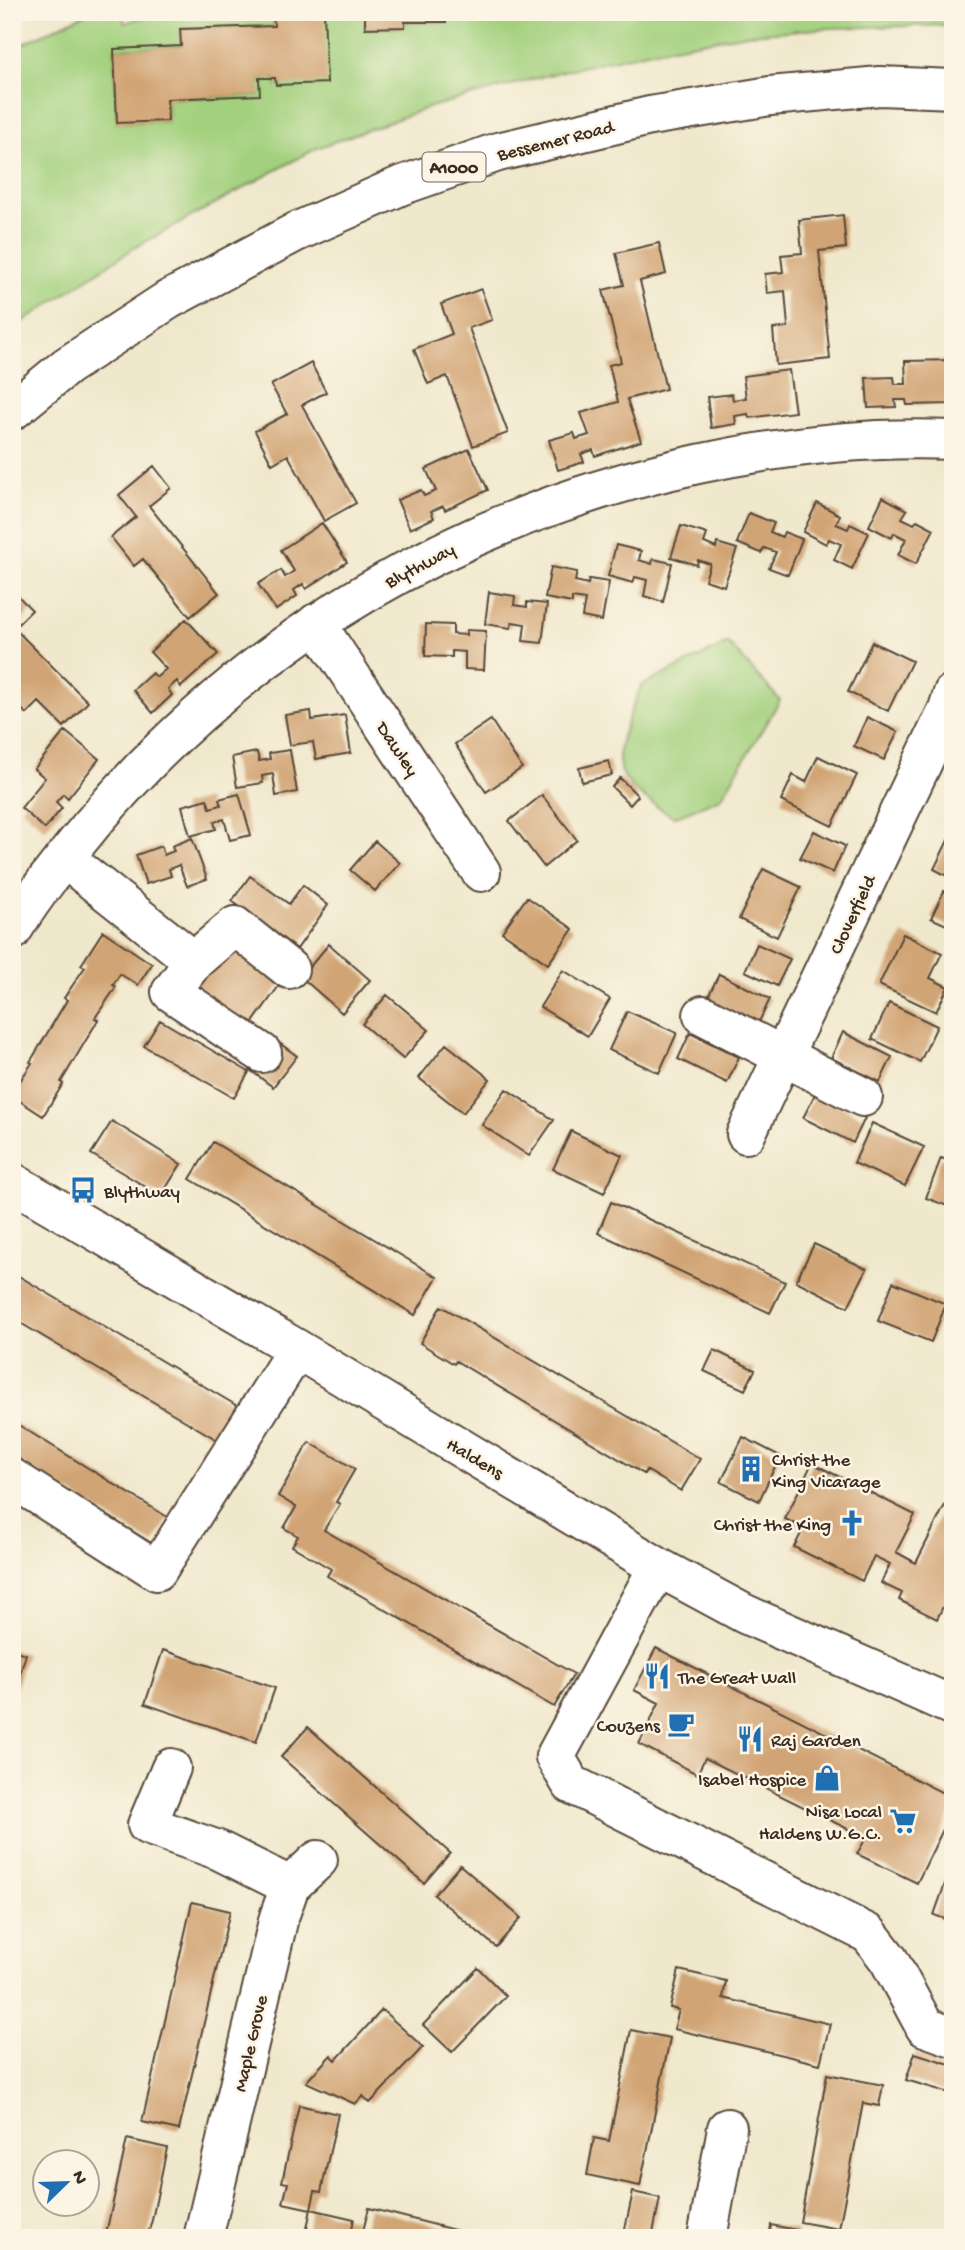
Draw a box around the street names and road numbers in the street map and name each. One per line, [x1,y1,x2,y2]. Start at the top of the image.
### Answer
street label: Bessemer Road [494,116,618,168]
road number: A1000 [422,152,486,182]
street label: Blythway [381,539,460,596]
street label: Dawley [368,717,423,782]
street label: Cloverfield [826,871,883,959]
street label: Haldens [441,1434,508,1486]
street label: Maple Grove [230,1993,275,2094]

